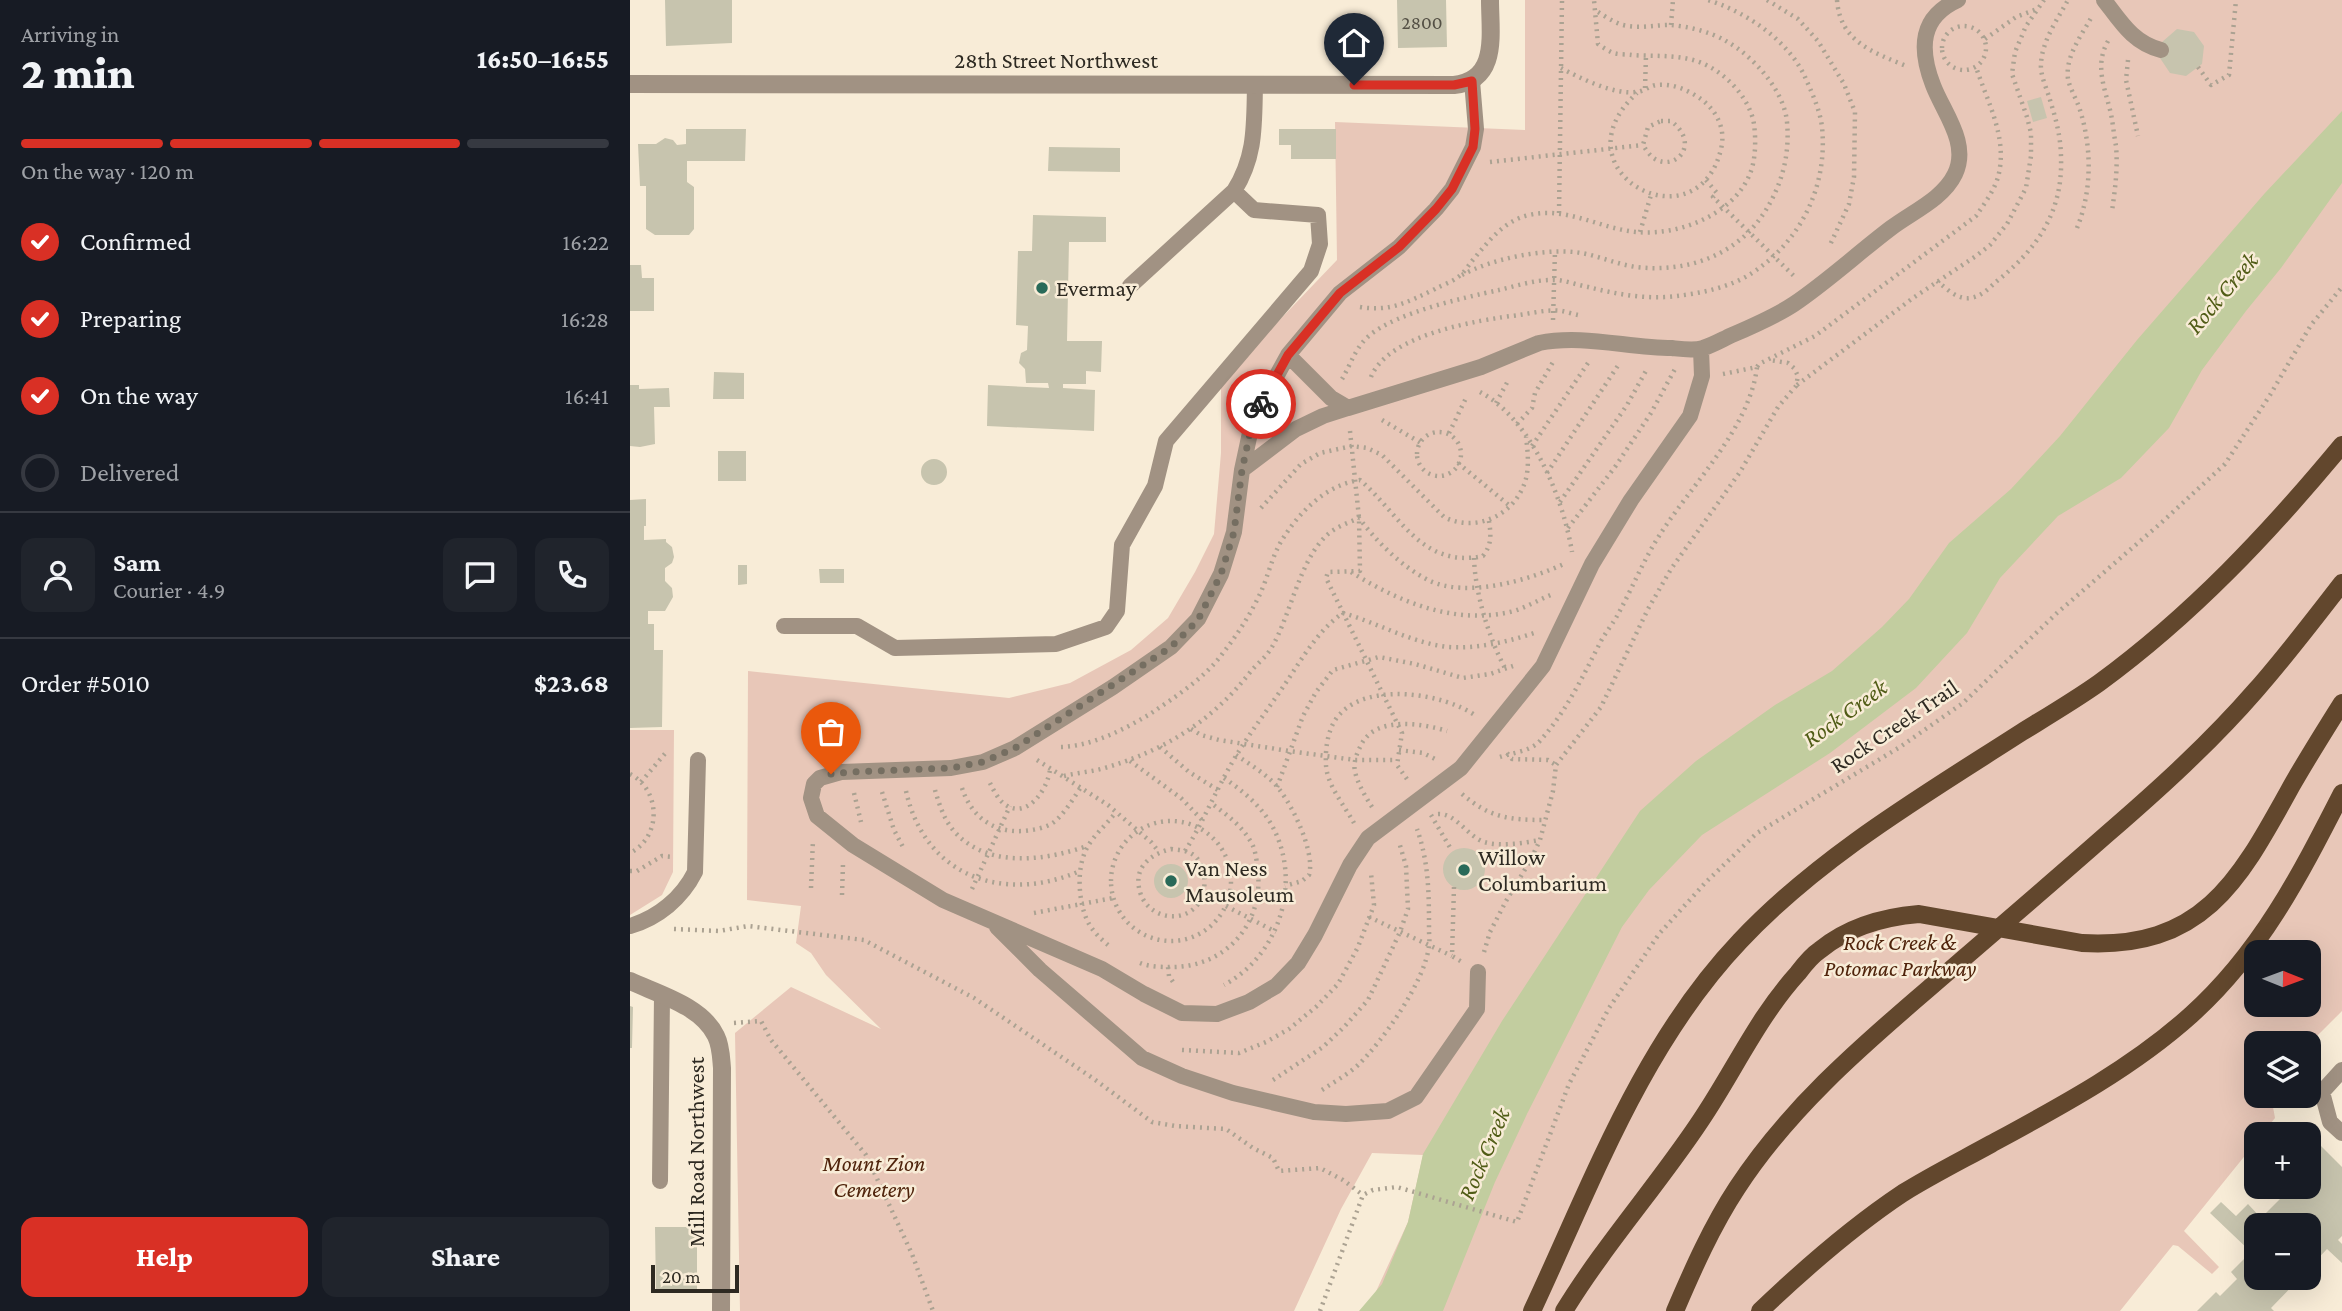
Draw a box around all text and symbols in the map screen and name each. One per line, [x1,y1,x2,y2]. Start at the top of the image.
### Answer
house number: 2800 [1402,12,1442,33]
pin [1324,13,1384,85]
text: Arriving in [21,21,119,47]
icon: home [1335,24,1373,62]
text: 16:50–16:55 [477,45,609,74]
text: 2 min [21,47,135,98]
street label: 28th Street Northwest [954,47,1158,73]
text: On the way · 120 m [21,158,194,184]
icon: check [21,223,59,261]
text: Confirmed [80,227,191,256]
text: 16:22 [563,229,609,255]
water label: Rock Creek [2180,246,2264,339]
place label: Evermay [1056,275,1137,301]
marker: Evermay [1034,280,1050,296]
icon: check [21,300,59,338]
text: Preparing [80,304,181,333]
text: 16:28 [561,306,609,332]
courier [1226,369,1296,439]
icon: check [21,377,59,415]
text: On the way [80,381,198,410]
text: 16:41 [565,383,609,409]
icon: bike [1242,385,1280,423]
text: Delivered [80,458,179,487]
button: person [21,538,95,612]
button: chat [443,538,517,612]
button: phone [535,538,609,612]
text: Sam [113,548,161,577]
text: Courier · 4.9 [113,577,225,603]
text: Order #5010 [21,669,150,698]
text: $23.68 [534,669,609,698]
water label: Rock Creek [1797,672,1893,752]
street label: Rock Creek Trail [1825,674,1963,778]
pin [801,702,861,774]
icon: bag [812,713,850,751]
place label: Willow Columbarium [1478,844,1607,896]
place label: Van Ness Mausoleum [1185,855,1294,907]
marker: Willow Columbarium [1456,862,1472,878]
marker: Van Ness Mausoleum [1163,873,1179,889]
park label: Rock Creek & Potomac Parkway [1824,929,1977,981]
north arrow [2244,940,2320,1017]
map controls [2244,940,2321,1290]
button: layers [2244,1031,2321,1108]
street label: Mill Road Northwest [683,1056,709,1247]
water label: Rock Creek [1452,1102,1516,1204]
button: + [2244,1122,2321,1199]
park label: Mount Zion Cemetery [822,1150,925,1202]
button: − [2244,1213,2321,1290]
button: Help [21,1217,308,1297]
button: Share [322,1217,609,1297]
scale bar [651,1262,738,1294]
text: 20 m [662,1266,701,1287]

